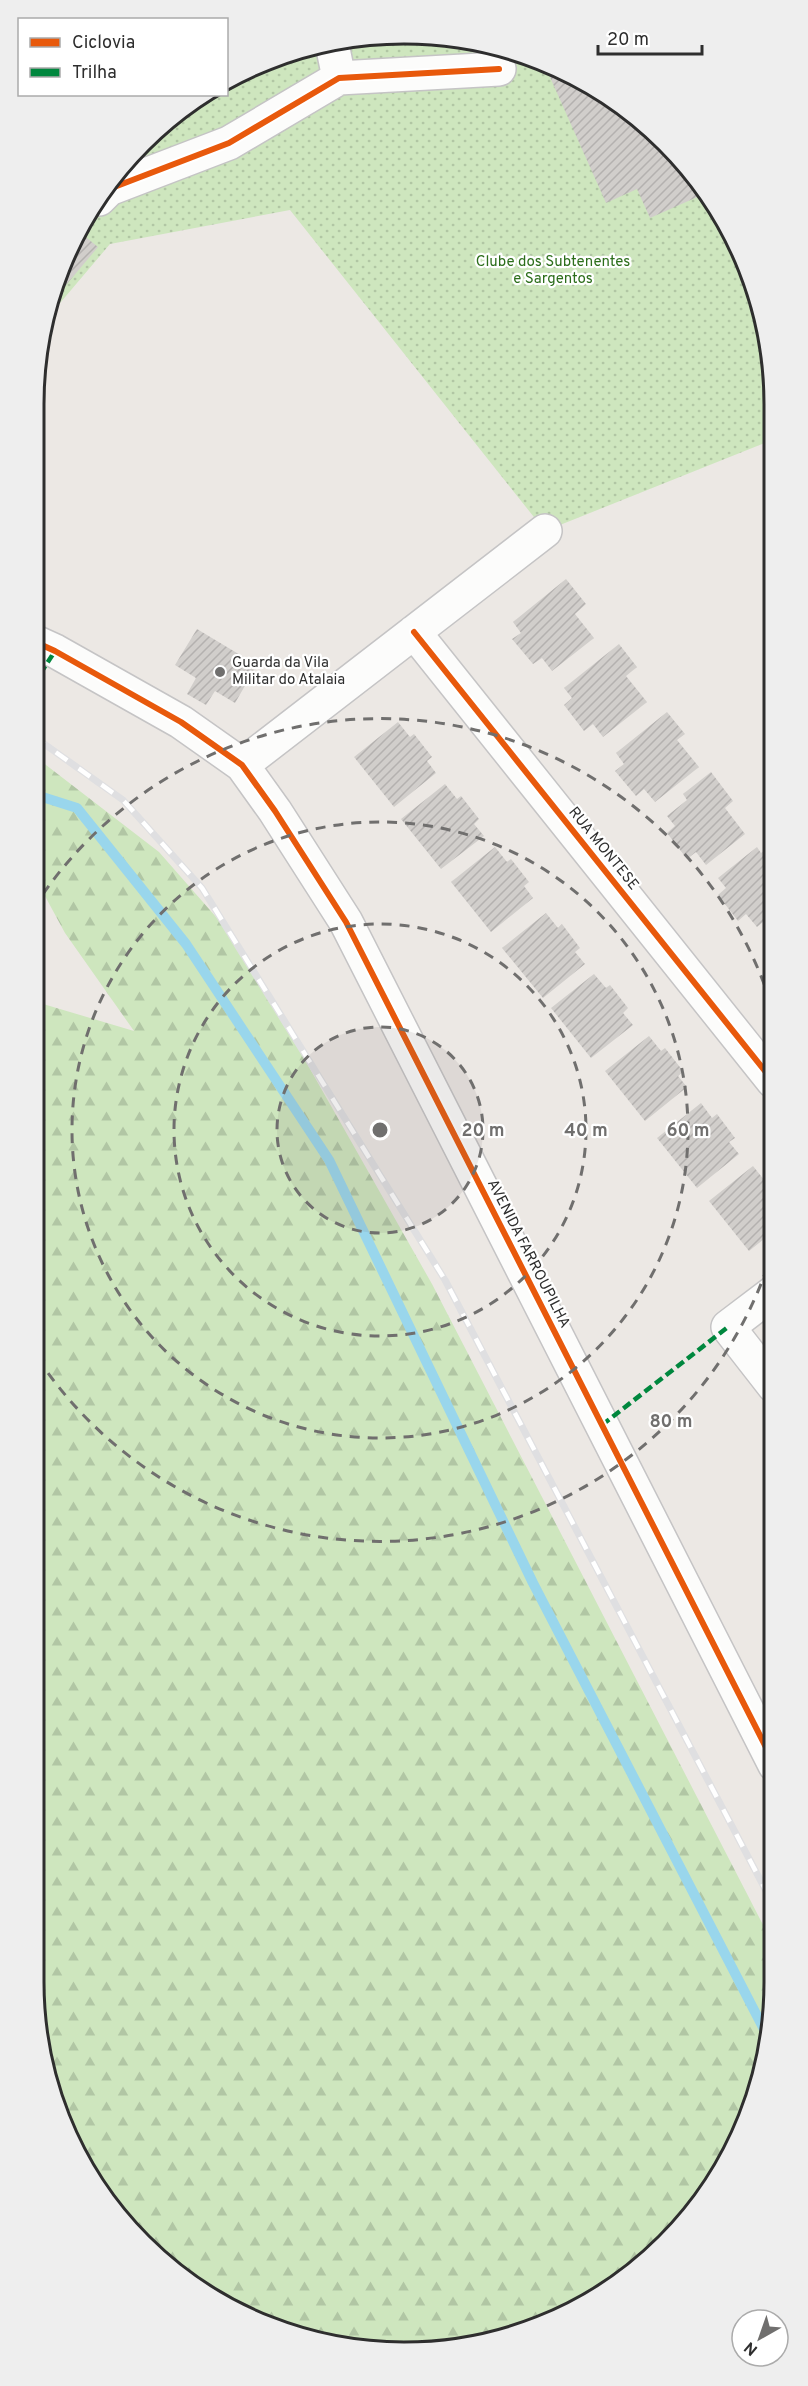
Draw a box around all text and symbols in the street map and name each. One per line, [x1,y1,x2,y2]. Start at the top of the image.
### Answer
legend [18,18,228,96]
scale bar [598,18,702,56]
text: 20 m [607,29,649,52]
text: Ciclovia [72,32,135,55]
text: Trilha [72,62,117,85]
park label: Clube dos Subtenentes e Sargentos [476,253,630,289]
place label: Guarda da Vila Militar do Atalaia [232,654,345,690]
marker: Guarda da Vila Militar do Atalaia [213,665,227,679]
street label: RUA MONTESE [564,804,642,894]
centre of rings [370,1120,390,1140]
text: 20 m [461,1120,505,1143]
text: 40 m [564,1120,608,1143]
text: 60 m [666,1120,710,1143]
street label: AVENIDA FARROUPILHA [482,1176,574,1332]
text: 80 m [649,1411,693,1434]
north arrow [730,2308,790,2368]
text: N [741,2337,762,2359]

